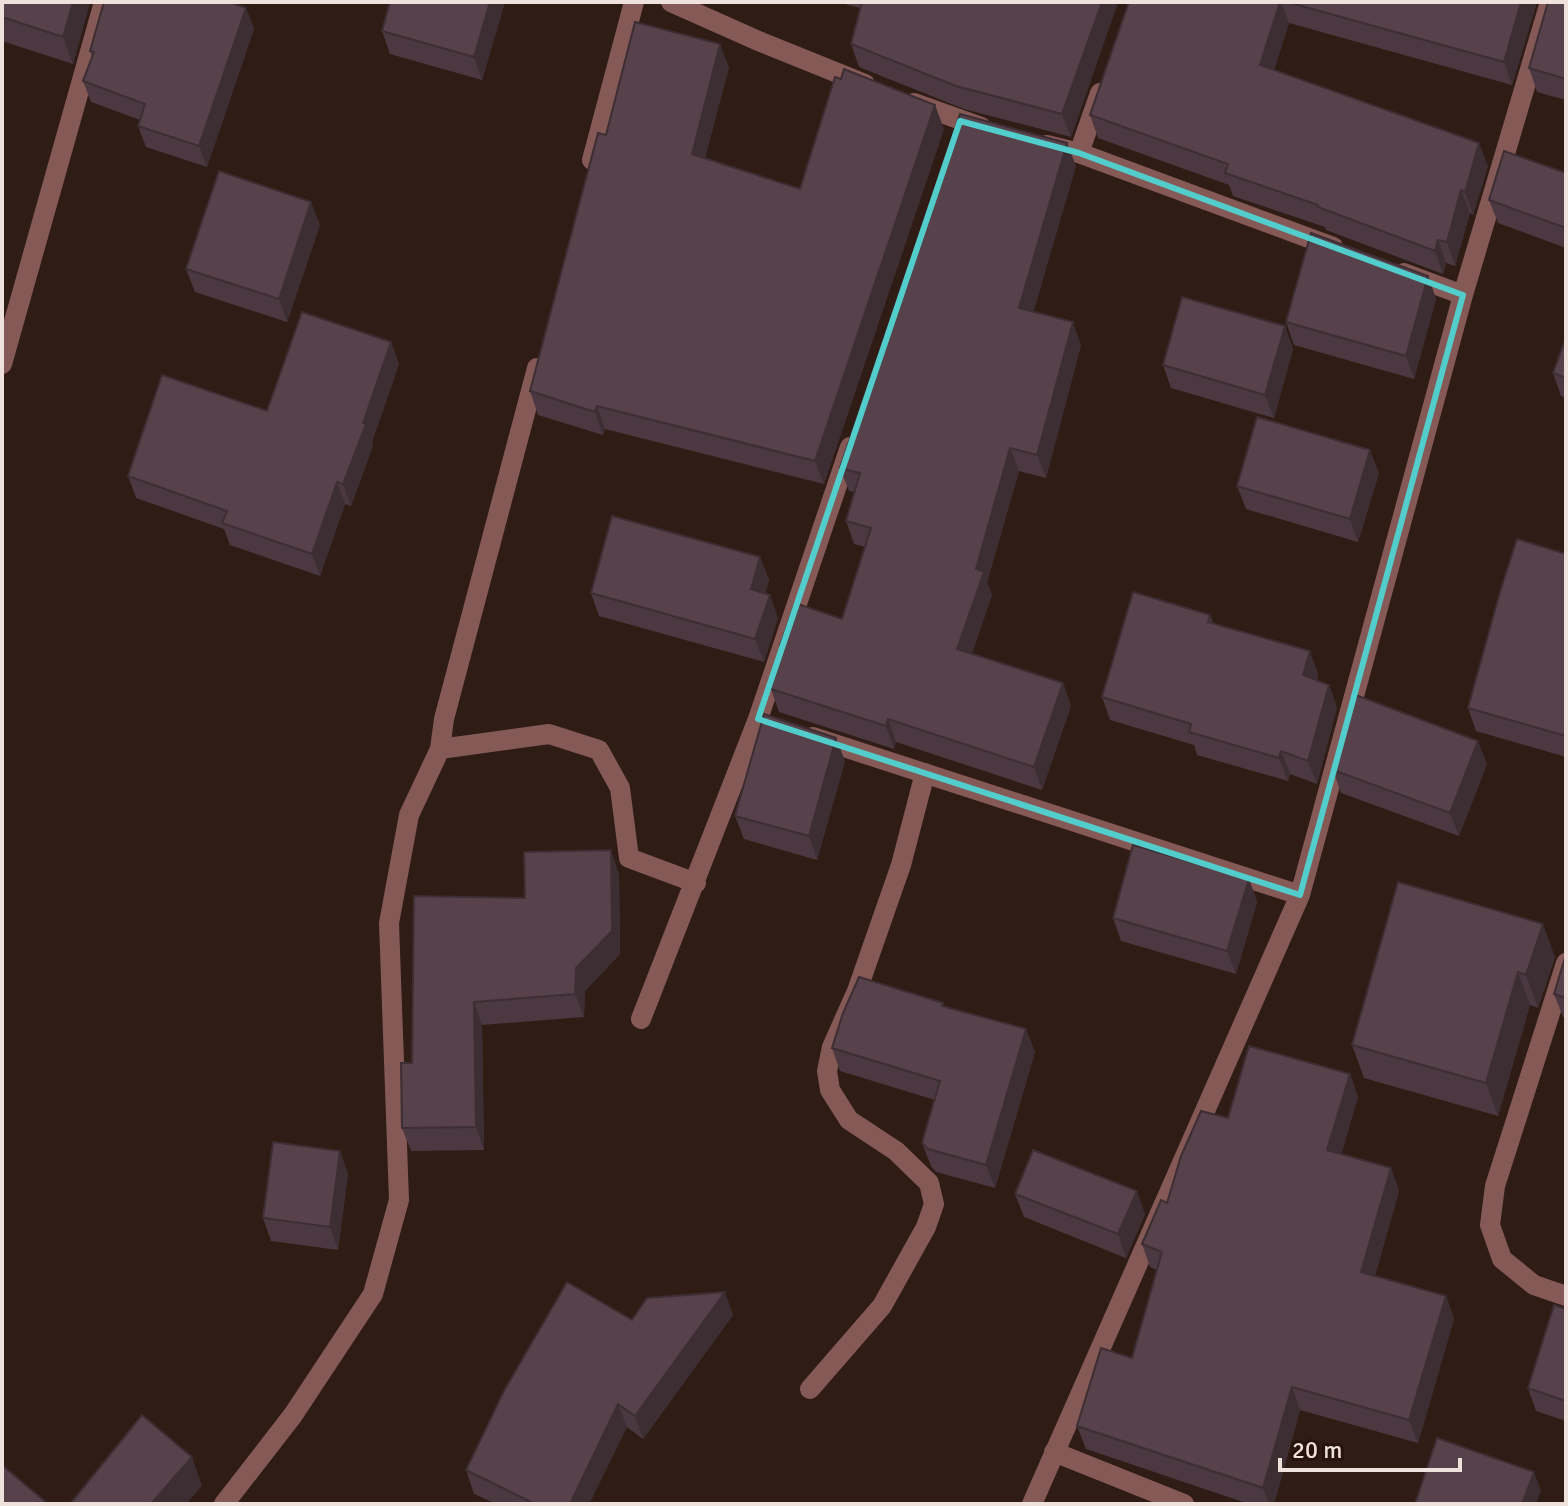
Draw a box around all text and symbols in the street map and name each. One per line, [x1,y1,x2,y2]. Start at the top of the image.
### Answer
scale bar [1280,1422,1460,1472]
text: 20 m [1292,1435,1342,1465]

